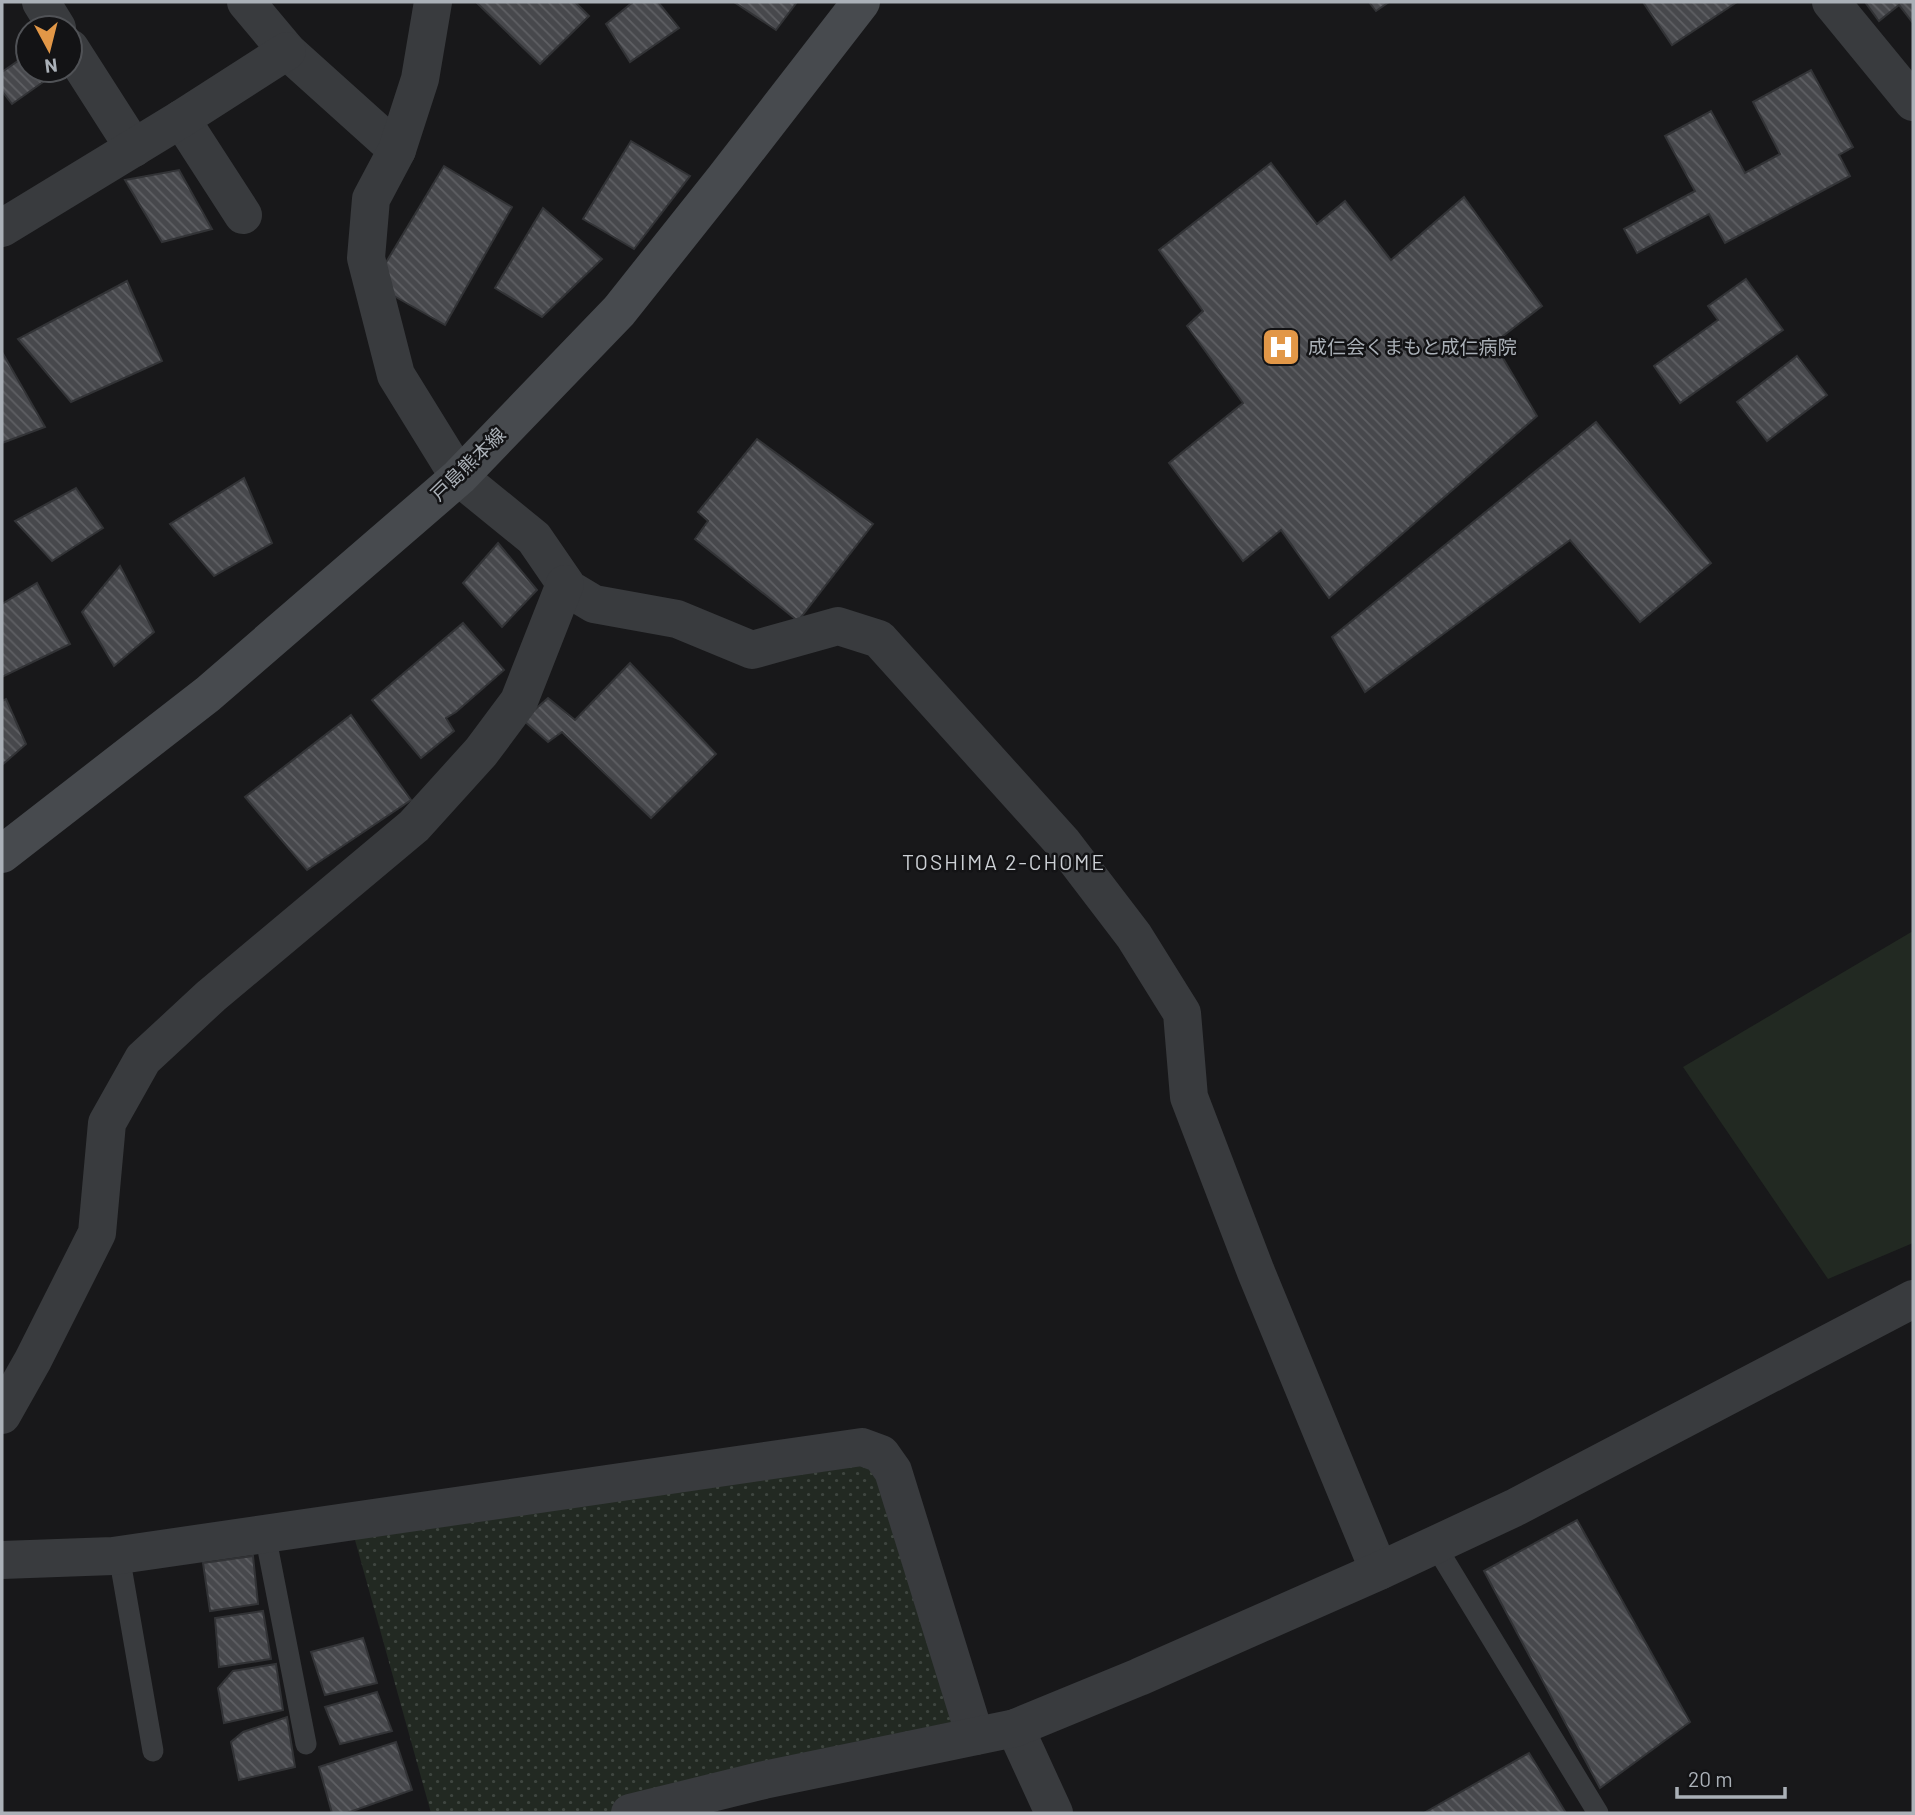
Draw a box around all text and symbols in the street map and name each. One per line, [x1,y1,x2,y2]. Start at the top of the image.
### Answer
north arrow [14,14,84,84]
text: N [43,54,59,79]
hospital icon: 成仁会くまもと成仁病院 [1260,326,1302,368]
place label: 成仁会くまもと成仁病院 [1308,335,1517,358]
street label: 戸島熊本線 [425,422,510,505]
district label: TOSHIMA 2-CHOME [902,849,1106,874]
scale bar [1677,1756,1786,1800]
text: 20 m [1688,1766,1733,1791]

